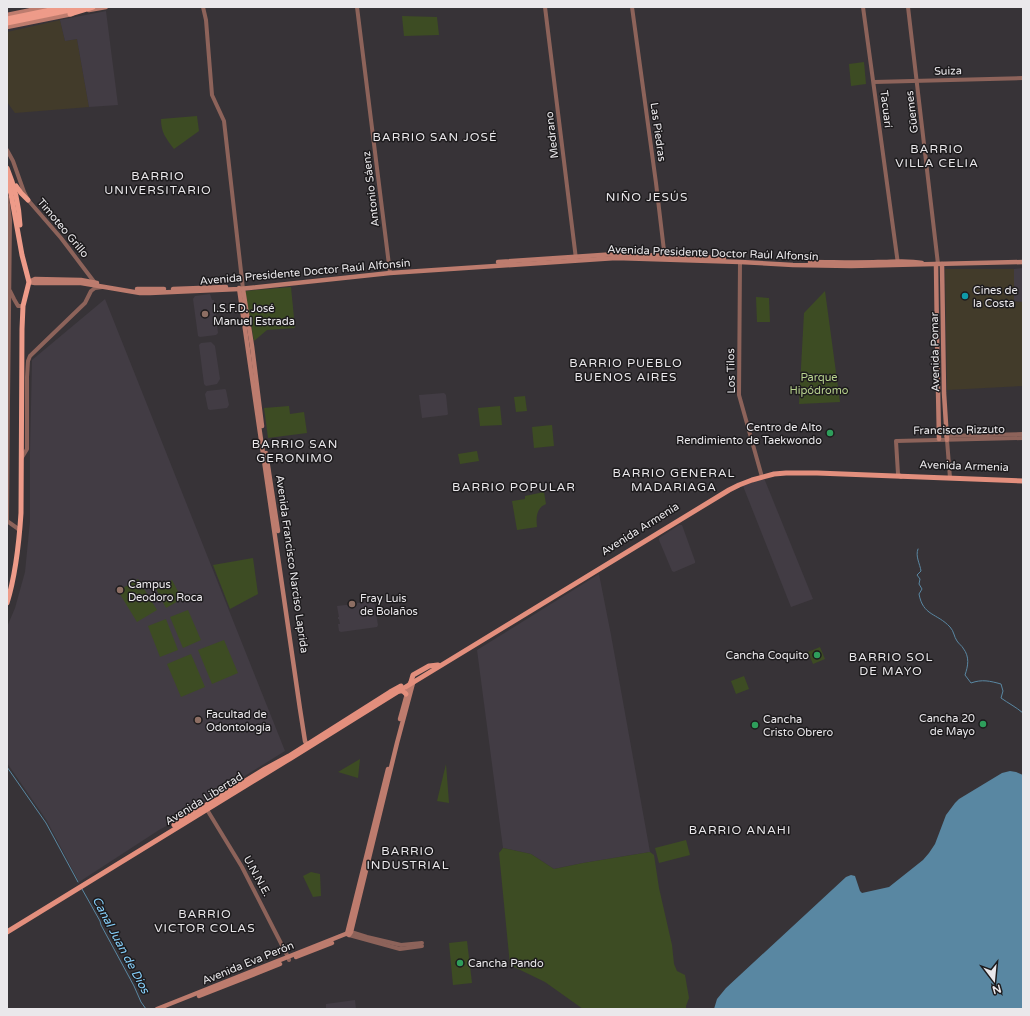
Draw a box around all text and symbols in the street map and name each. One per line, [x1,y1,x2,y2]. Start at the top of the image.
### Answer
street label: Suiza [934,64,962,78]
street label: Tacuarí [877,89,895,129]
street label: Güemes [903,90,921,134]
street label: Las Piedras [647,102,669,162]
street label: Medrano [543,110,561,159]
district label: BARRIO SAN JOSÉ [372,130,498,144]
district label: BARRIO VILLA CELIA [895,142,979,170]
street label: Antonio Sáenz [360,150,382,227]
district label: BARRIO UNIVERSITARIO [104,169,212,197]
district label: NIÑO JESÚS [606,190,688,204]
street label: Timoteo Grillo [34,196,92,261]
street label: Avenida Presidente Doctor Raúl Alfonsín [607,243,819,263]
street label: Avenida Presidente Doctor Raúl Alfonsín [199,256,411,288]
place label: Cines de la Costa [973,284,1018,310]
marker: Cines de la Costa [960,291,970,301]
place label: I.S.F.D. José Manuel Estrada [213,302,295,328]
marker: I.S.F.D. José Manuel Estrada [200,309,210,319]
street label: Avenida Pomar [928,311,942,392]
street label: Los Tilos [724,348,738,394]
district label: BARRIO PUEBLO BUENOS AIRES [569,356,683,384]
park label: Parque Hipódromo [789,371,849,397]
place label: Centro de Alto Rendimiento de Taekwondo [676,421,822,447]
street label: Francisco Rizzuto [913,423,1005,437]
marker: Centro de Alto Rendimiento de Taekwondo [825,428,835,438]
district label: BARRIO SAN GERONIMO [252,437,338,465]
street label: Avenida Armenia [919,458,1009,474]
district label: BARRIO GENERAL MADARIAGA [612,466,736,494]
street label: Avenida Francisco Narciso Laprida [273,474,311,654]
district label: BARRIO POPULAR [452,480,576,494]
street label: Avenida Armenia [599,500,681,558]
place label: Campus Deodoro Roca [128,578,203,604]
marker: Campus Deodoro Roca [115,585,125,595]
place label: Fray Luis de Bolaños [360,592,418,618]
marker: Fray Luis de Bolaños [347,599,357,609]
place label: Cancha Coquito [726,649,809,662]
marker: Cancha Coquito [812,650,822,660]
district label: BARRIO SOL DE MAYO [849,650,933,678]
place label: Facultad de Odontología [206,708,271,734]
place label: Cancha 20 de Mayo [919,712,975,738]
place label: Cancha Cristo Obrero [763,713,834,739]
marker: Facultad de Odontología [193,715,203,725]
marker: Cancha 20 de Mayo [978,719,988,729]
marker: Cancha Cristo Obrero [750,720,760,730]
street label: Avenida Libertad [163,770,245,828]
district label: BARRIO ANAHI [689,823,791,837]
district label: BARRIO INDUSTRIAL [366,844,450,872]
street label: U.N.N.E. [241,853,274,899]
water label: Canal Juan de Dios [90,894,153,997]
district label: BARRIO VICTOR COLAS [154,907,256,935]
street label: Avenida Eva Perón [200,939,296,987]
place label: Cancha Pando [468,957,544,970]
marker: Cancha Pando [455,958,465,968]
north arrow [974,960,1014,1000]
text: N [991,982,1003,997]

